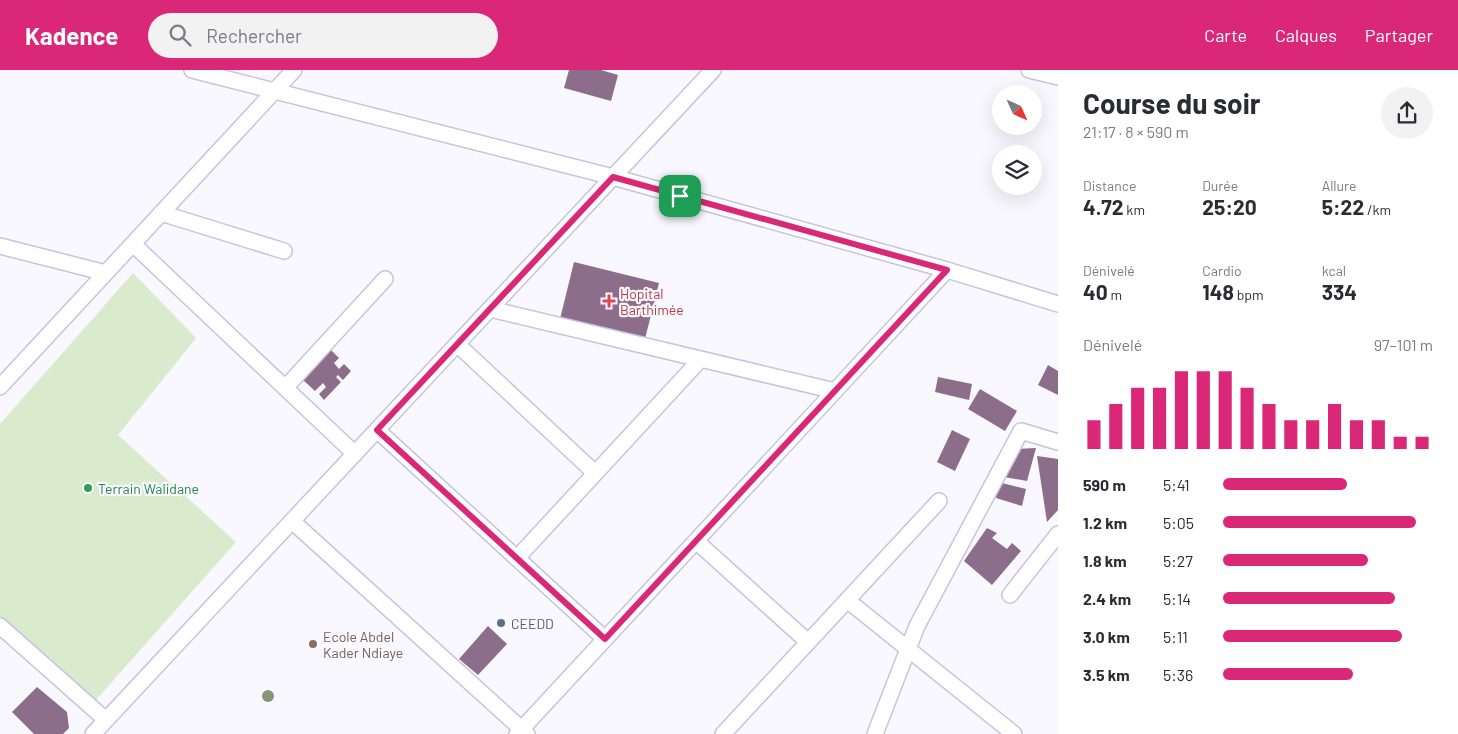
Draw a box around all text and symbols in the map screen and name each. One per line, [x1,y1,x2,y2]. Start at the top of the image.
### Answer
search box [148,13,498,58]
text: Kadence [25,21,118,50]
icon: search [166,21,194,49]
text: Rechercher [206,24,302,47]
text: Carte [1204,24,1247,46]
text: Calques [1275,24,1337,46]
text: Partager [1365,24,1433,46]
north arrow [992,85,1042,135]
map controls [992,85,1042,195]
text: Course du soir [1083,86,1261,120]
button: share [1381,87,1433,139]
text: 21:17 · 8 × 590 m [1083,122,1189,141]
button: layers [992,145,1042,195]
pin [659,175,701,217]
text: Distance [1083,177,1136,194]
text: Durée [1202,177,1238,194]
text: Allure [1322,177,1357,194]
icon: arrive [666,182,694,210]
text: 4.72 [1083,194,1124,219]
text: 25:20 [1202,194,1257,219]
text: 5:22 [1322,194,1364,219]
text: km [1124,201,1145,218]
text: /km [1364,201,1391,218]
text: Dénivelé [1083,262,1135,279]
text: Cardio [1202,262,1242,279]
text: kcal [1322,262,1346,279]
text: 40 [1083,279,1108,304]
text: 148 [1202,279,1234,304]
text: 334 [1322,279,1357,304]
place label: Hopital Barthimée [620,285,684,318]
text: m [1108,286,1122,303]
text: bpm [1234,286,1264,303]
marker: Hopital Barthimée [602,294,616,308]
text: Dénivelé [1083,335,1142,354]
text: 97–101 m [1374,335,1433,354]
text: 590 m [1083,475,1126,494]
text: 5:41 [1163,475,1190,494]
place label: Terrain Walidane [98,480,199,497]
marker: Terrain Walidane [82,482,94,494]
text: 1.2 km [1083,513,1127,532]
text: 5:05 [1163,513,1194,532]
text: 1.8 km [1083,551,1127,570]
text: 5:27 [1163,551,1193,570]
text: 2.4 km [1083,589,1131,608]
text: 5:14 [1163,589,1191,608]
place label: CEEDD [511,615,554,632]
marker: CEEDD [495,617,507,629]
text: 3.0 km [1083,627,1130,646]
text: 5:11 [1163,627,1188,646]
place label: Ecole Abdel Kader Ndiaye [323,628,403,661]
marker: Ecole Abdel Kader Ndiaye [307,638,319,650]
text: 3.5 km [1083,665,1130,684]
text: 5:36 [1163,665,1193,684]

